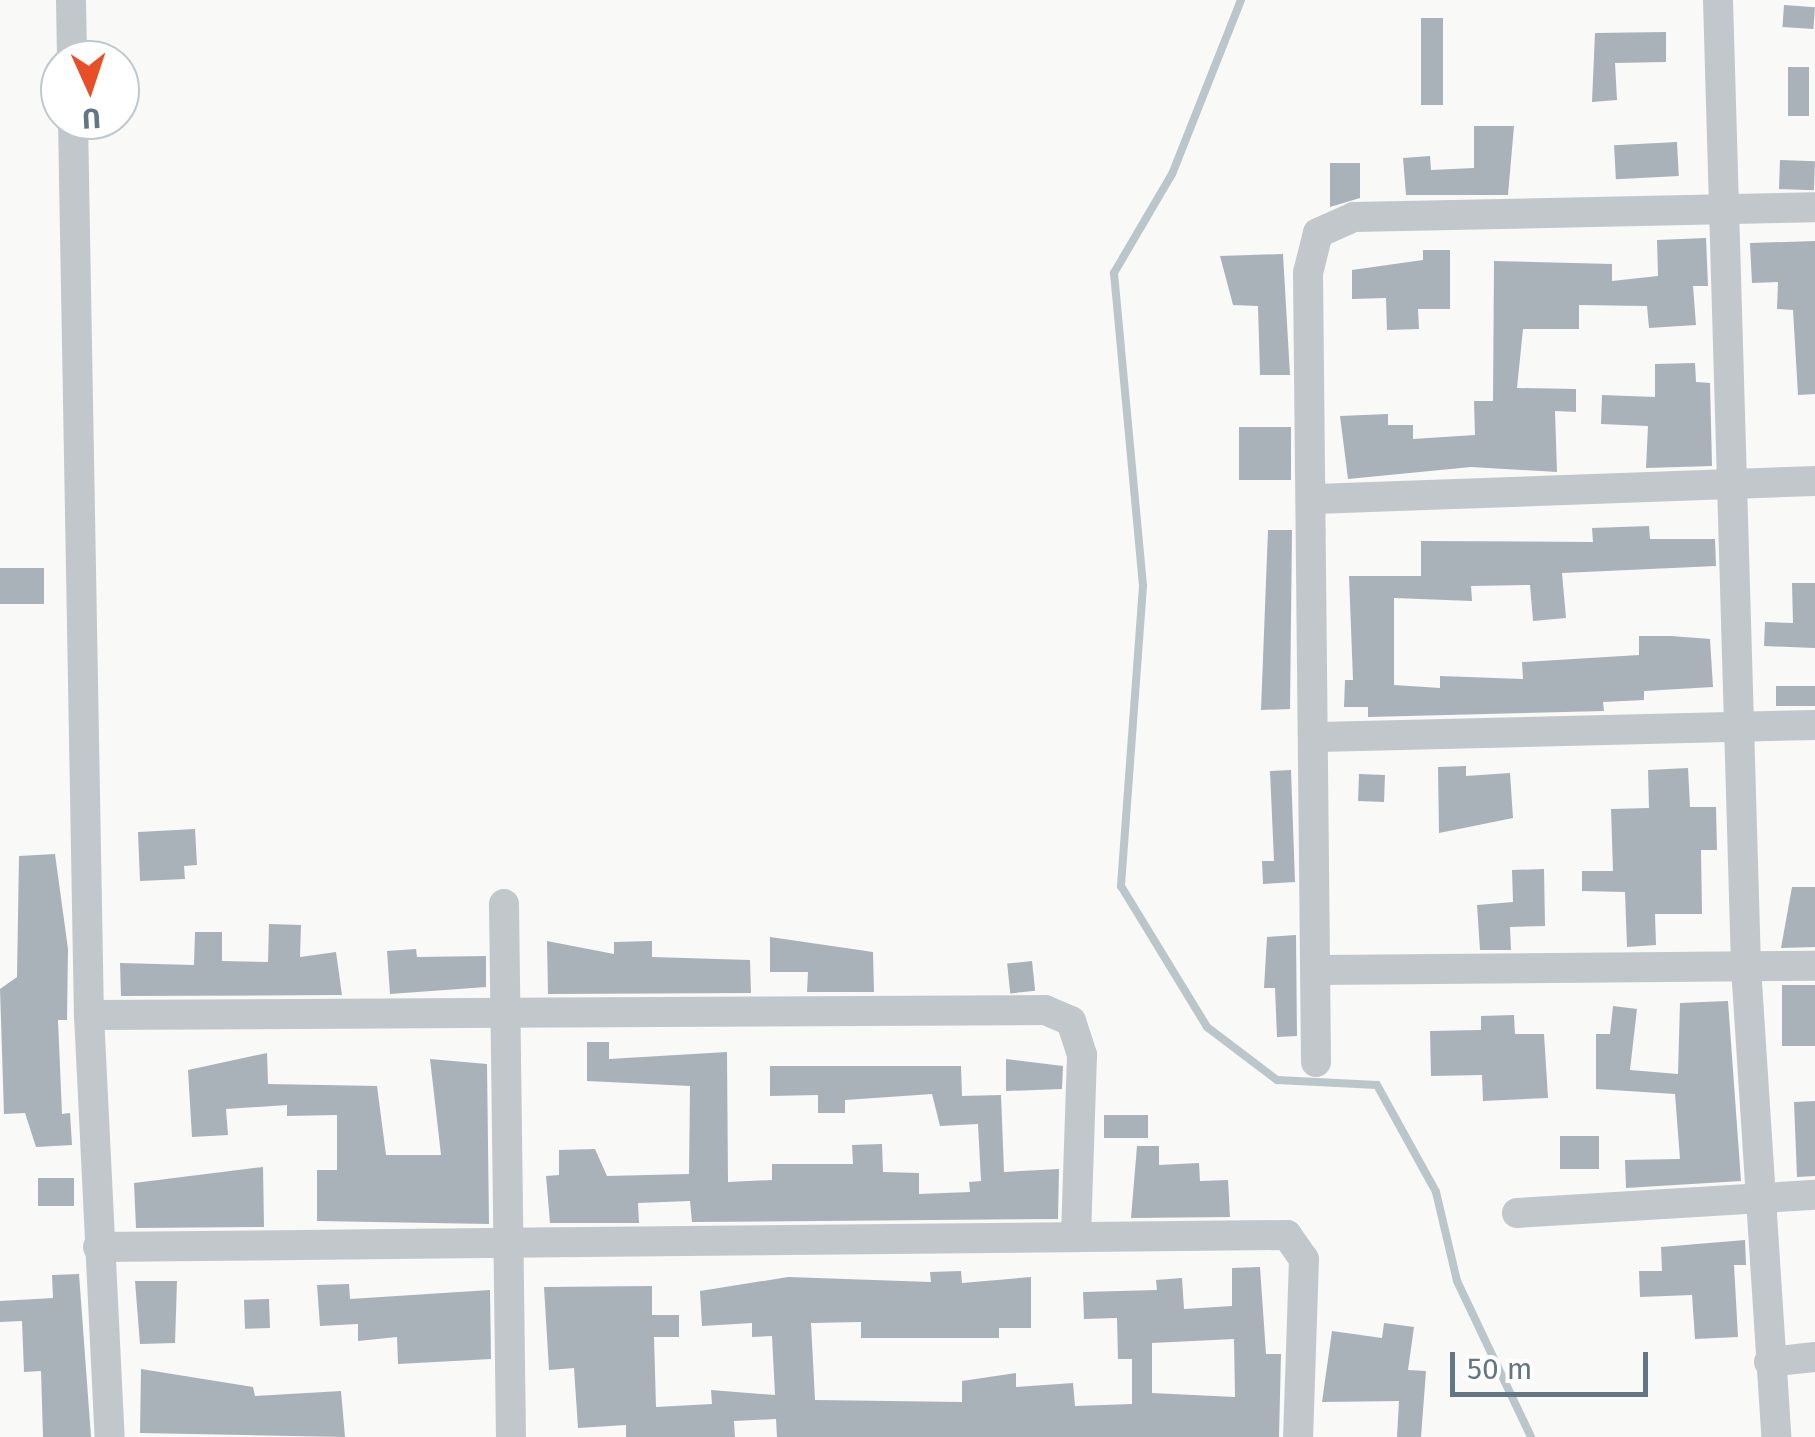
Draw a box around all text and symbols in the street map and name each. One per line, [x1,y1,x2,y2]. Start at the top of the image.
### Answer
north arrow [40,40,140,140]
text: U [82,102,101,135]
scale bar [1455,1332,1652,1394]
text: 50 m [1467,1351,1532,1387]

